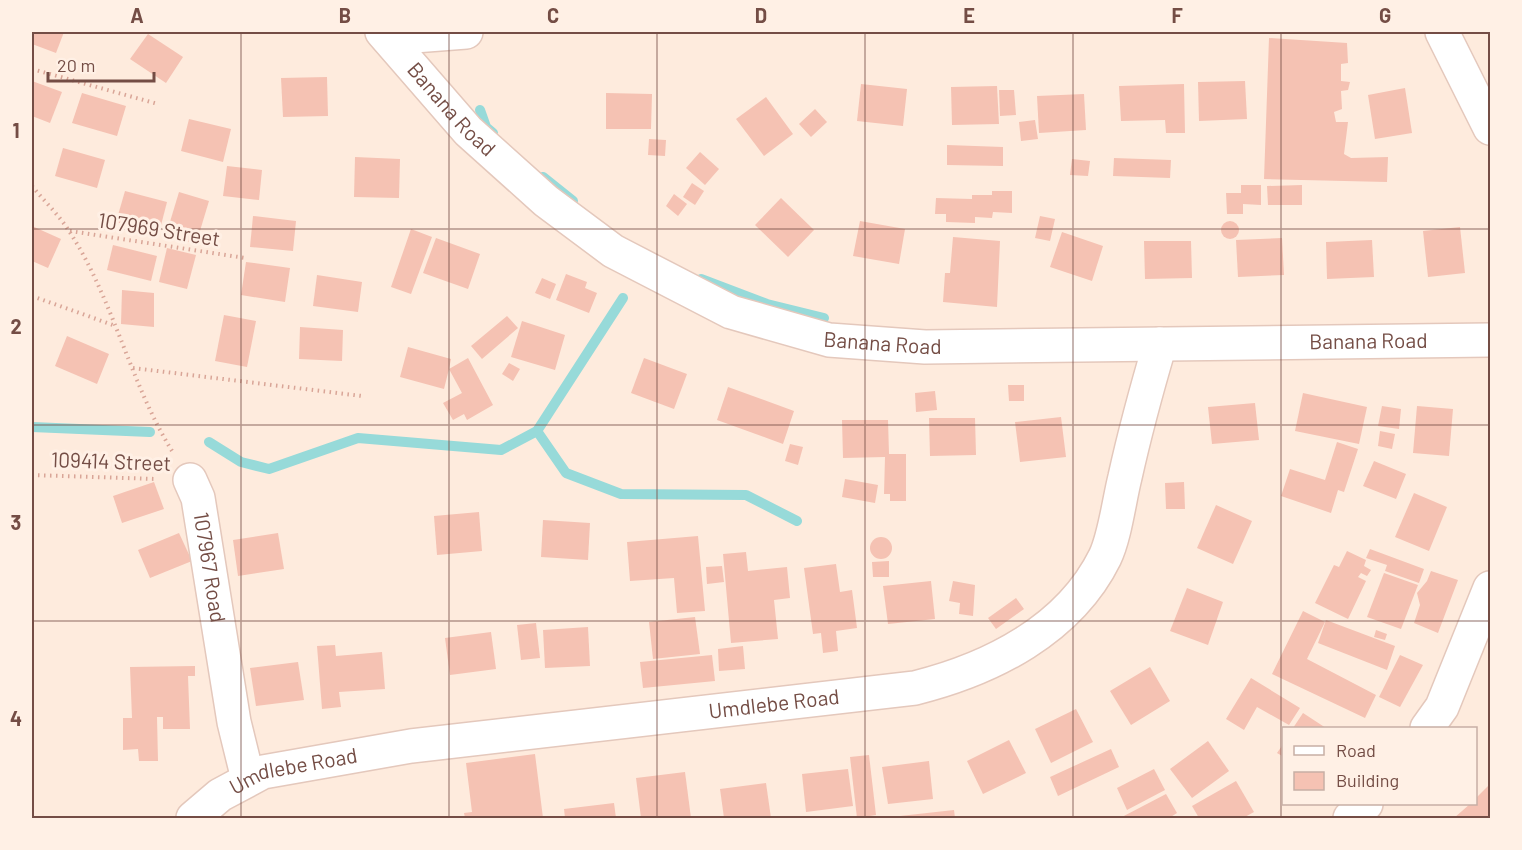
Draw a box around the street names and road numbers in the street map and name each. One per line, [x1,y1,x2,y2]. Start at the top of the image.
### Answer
street label: Banana Road [403,57,501,161]
street label: 107969 Street [96,207,222,251]
street label: Banana Road [823,326,942,358]
street label: Banana Road [1309,327,1428,353]
street label: 109414 Street [51,446,172,475]
street label: 107967 Road [189,510,232,624]
street label: Umdlebe Road [707,683,841,723]
street label: Umdlebe Road [225,742,359,799]

